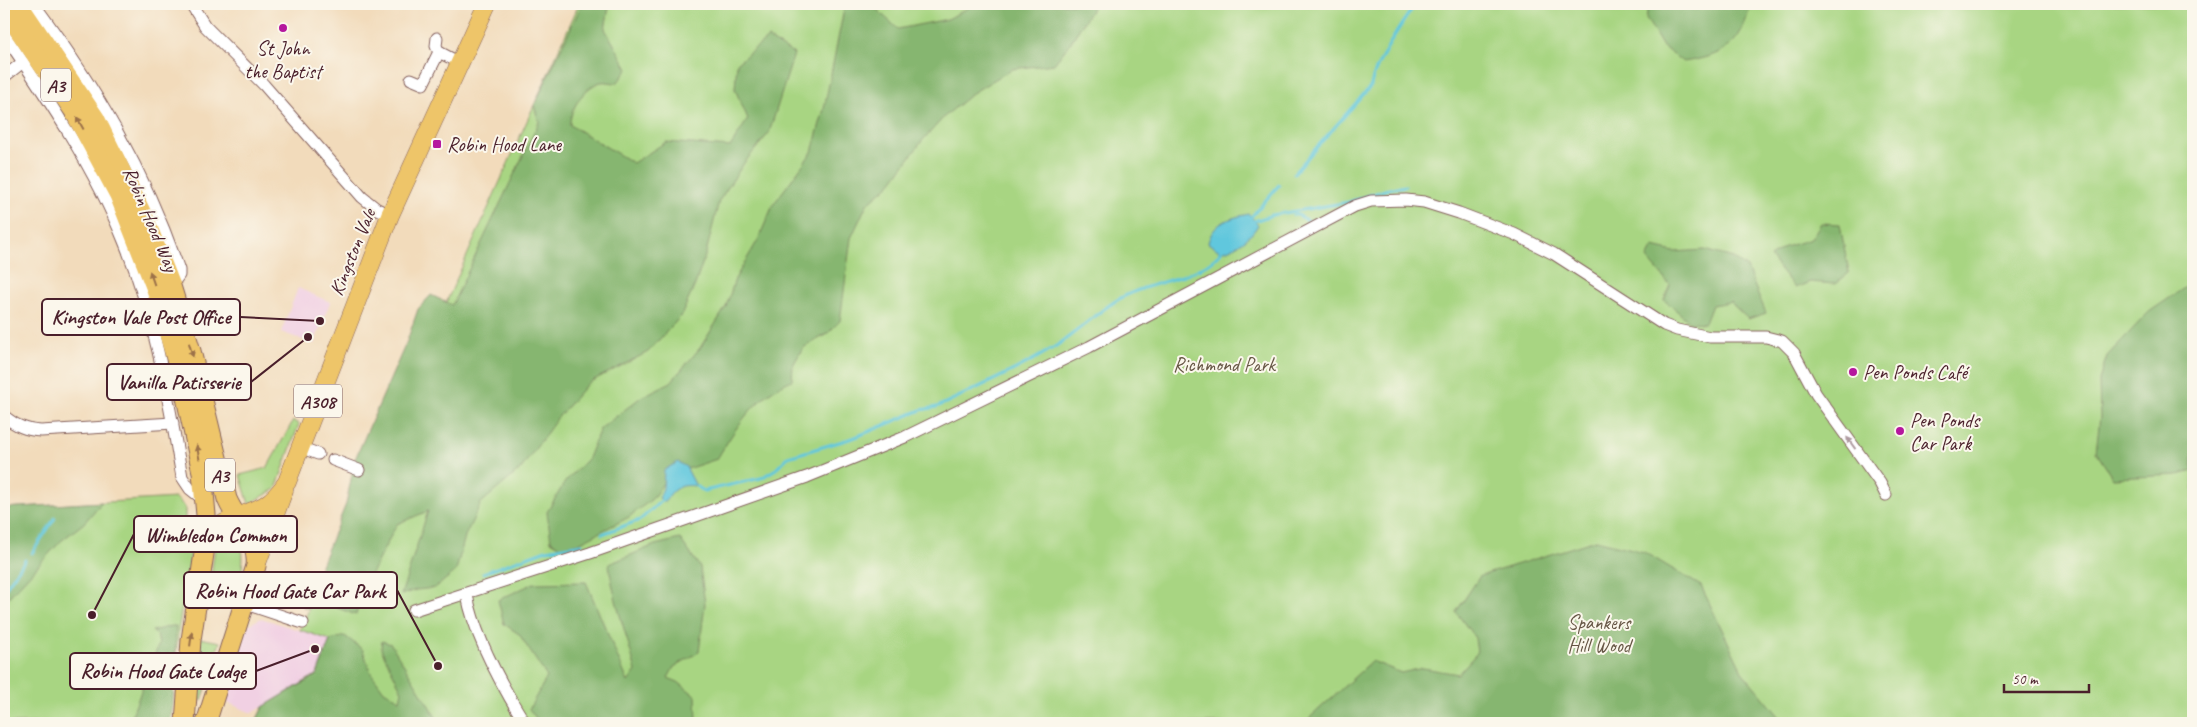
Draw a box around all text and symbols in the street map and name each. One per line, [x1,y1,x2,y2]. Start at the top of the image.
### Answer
marker: St John the Baptist [277,22,289,34]
place label: St John the Baptist [245,36,325,84]
road number: A3 [41,68,71,102]
one-way arrow [76,117,85,130]
place label: Robin Hood Lane [447,132,563,157]
marker: Robin Hood Lane [431,138,443,150]
street label: Robin Hood Way [117,163,185,277]
street label: Kingston Vale [324,204,382,299]
one-way arrow [148,271,155,286]
callout: Kingston Vale Post Office [42,299,240,335]
text: Kingston Vale Post Office [51,304,233,330]
one-way arrow [187,342,195,357]
park label: Richmond Park [1173,352,1277,377]
place label: Pen Ponds Café [1863,360,1970,385]
callout: Vanilla Patisserie [107,364,251,400]
marker: Pen Ponds Café [1847,366,1859,378]
text: Vanilla Patisserie [117,369,243,395]
road number: A308 [294,384,342,418]
place label: Pen Ponds Car Park [1910,408,1981,456]
marker: Pen Ponds Car Park [1894,425,1906,437]
one-way arrow [1846,436,1856,450]
one-way arrow [194,445,202,460]
road number: A3 [205,458,235,492]
callout: Wimbledon Common [134,516,297,552]
text: Wimbledon Common [145,522,287,548]
callout: Robin Hood Gate Car Park [184,572,397,608]
text: Robin Hood Gate Car Park [195,578,388,604]
park label: Spankers Hill Wood [1567,610,1634,658]
one-way arrow [187,631,195,647]
callout: Robin Hood Gate Lodge [70,653,256,689]
text: Robin Hood Gate Lodge [80,658,248,684]
scale bar [2004,662,2090,694]
text: 50 m [2012,670,2039,689]

